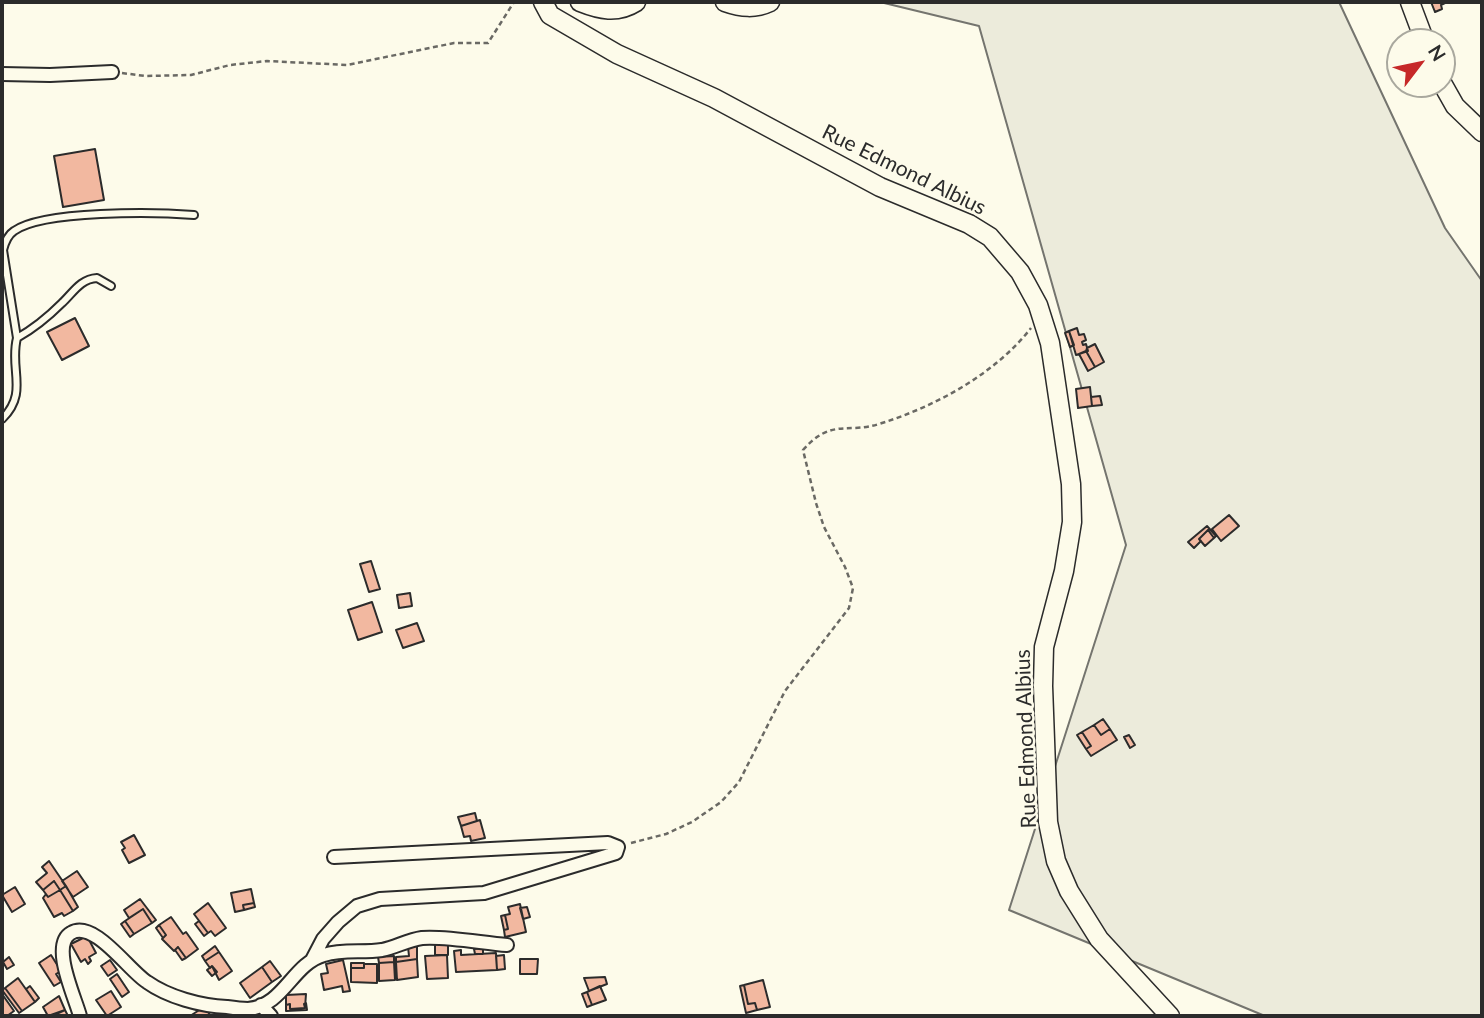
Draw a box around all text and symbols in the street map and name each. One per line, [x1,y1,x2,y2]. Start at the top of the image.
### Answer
north arrow [1386,28,1456,98]
text: N [1424,40,1451,65]
street label: Rue Edmond Albius [818,119,990,221]
street label: Rue Edmond Albius [1010,649,1042,829]

